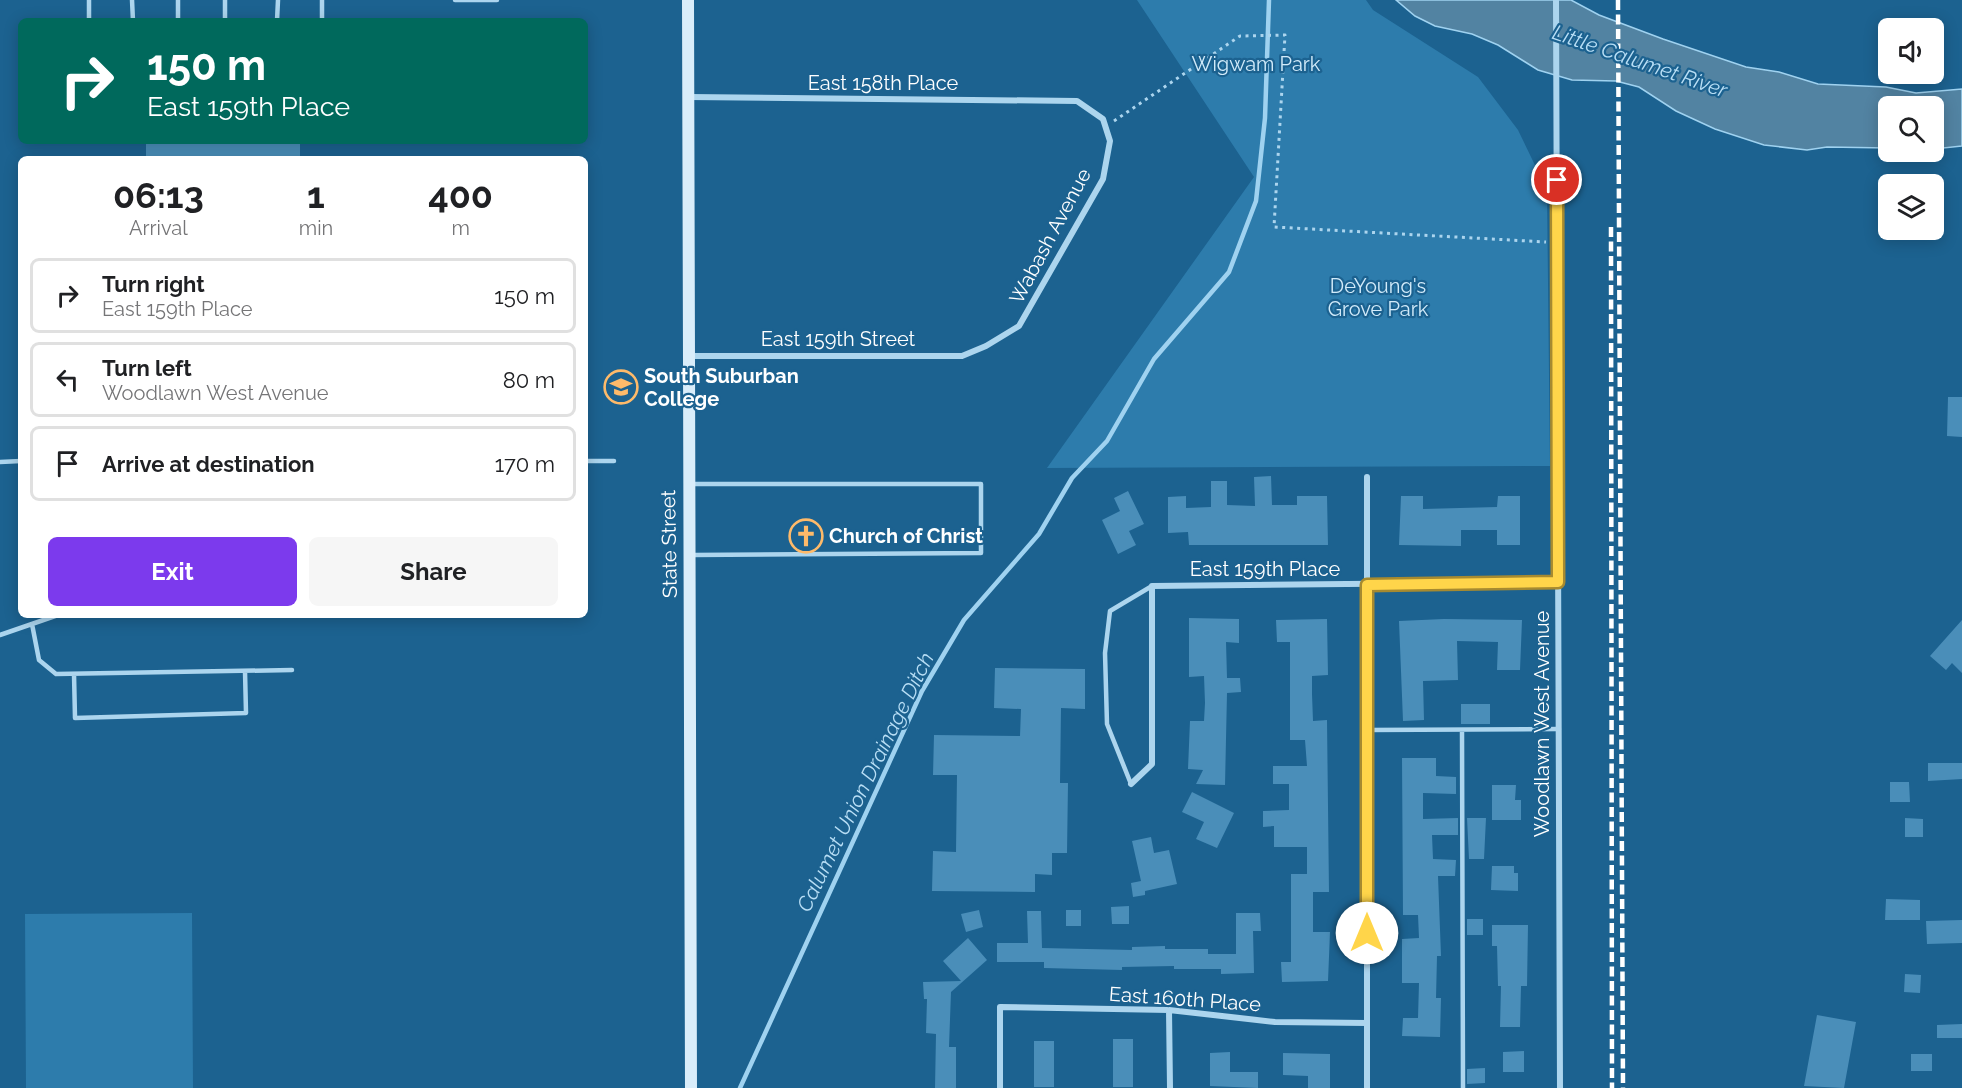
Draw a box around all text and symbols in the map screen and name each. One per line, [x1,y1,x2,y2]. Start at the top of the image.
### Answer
map controls [1878,18,1944,240]
button: sound [1878,18,1944,84]
water label: Little Calumet River [1549,19,1731,103]
text: 150 m [147,41,266,90]
icon: right [48,42,126,120]
park label: Wigwam Park [1192,52,1321,76]
street label: East 158th Place [808,71,959,95]
text: East 159th Place [147,91,350,122]
button: search [1878,96,1944,162]
pin [1531,154,1582,205]
icon: arrive [1540,163,1573,196]
street label: Wabash Avenue [1004,164,1096,308]
text: 06:13 [113,174,204,216]
text: 1 [307,174,325,216]
text: 400 [428,174,493,216]
button: layers [1878,174,1944,240]
text: Arrival [129,216,188,240]
text: min [299,216,333,240]
text: m [451,216,470,240]
text: Turn right [102,271,205,297]
park label: DeYoung's Grove Park [1328,274,1429,321]
icon: right [51,279,84,312]
text: 150 m [494,283,555,309]
text: East 159th Place [102,297,253,321]
street label: East 159th Street [761,327,916,351]
text: Turn left [102,355,192,381]
icon: left [51,363,84,396]
place label: South Suburban College [644,364,799,411]
text: 80 m [503,367,555,393]
school or university icon: South Suburban College [603,369,639,405]
text: Woodlawn West Avenue [102,381,329,405]
icon: arrive [51,447,84,480]
text: Arrive at destination [102,451,315,477]
text: 170 m [495,451,555,477]
street label: State Street [656,489,682,598]
church icon: Church of Christ [788,518,824,554]
place label: Church of Christ [829,524,983,548]
button: Exit [48,537,297,606]
button: Share [309,537,558,606]
street label: East 159th Place [1190,557,1341,581]
street label: Woodlawn West Avenue [1530,610,1554,837]
water label: Calumet Union Drainage Ditch [791,648,939,916]
position arrow [1335,901,1399,965]
street label: East 160th Place [1108,982,1262,1016]

